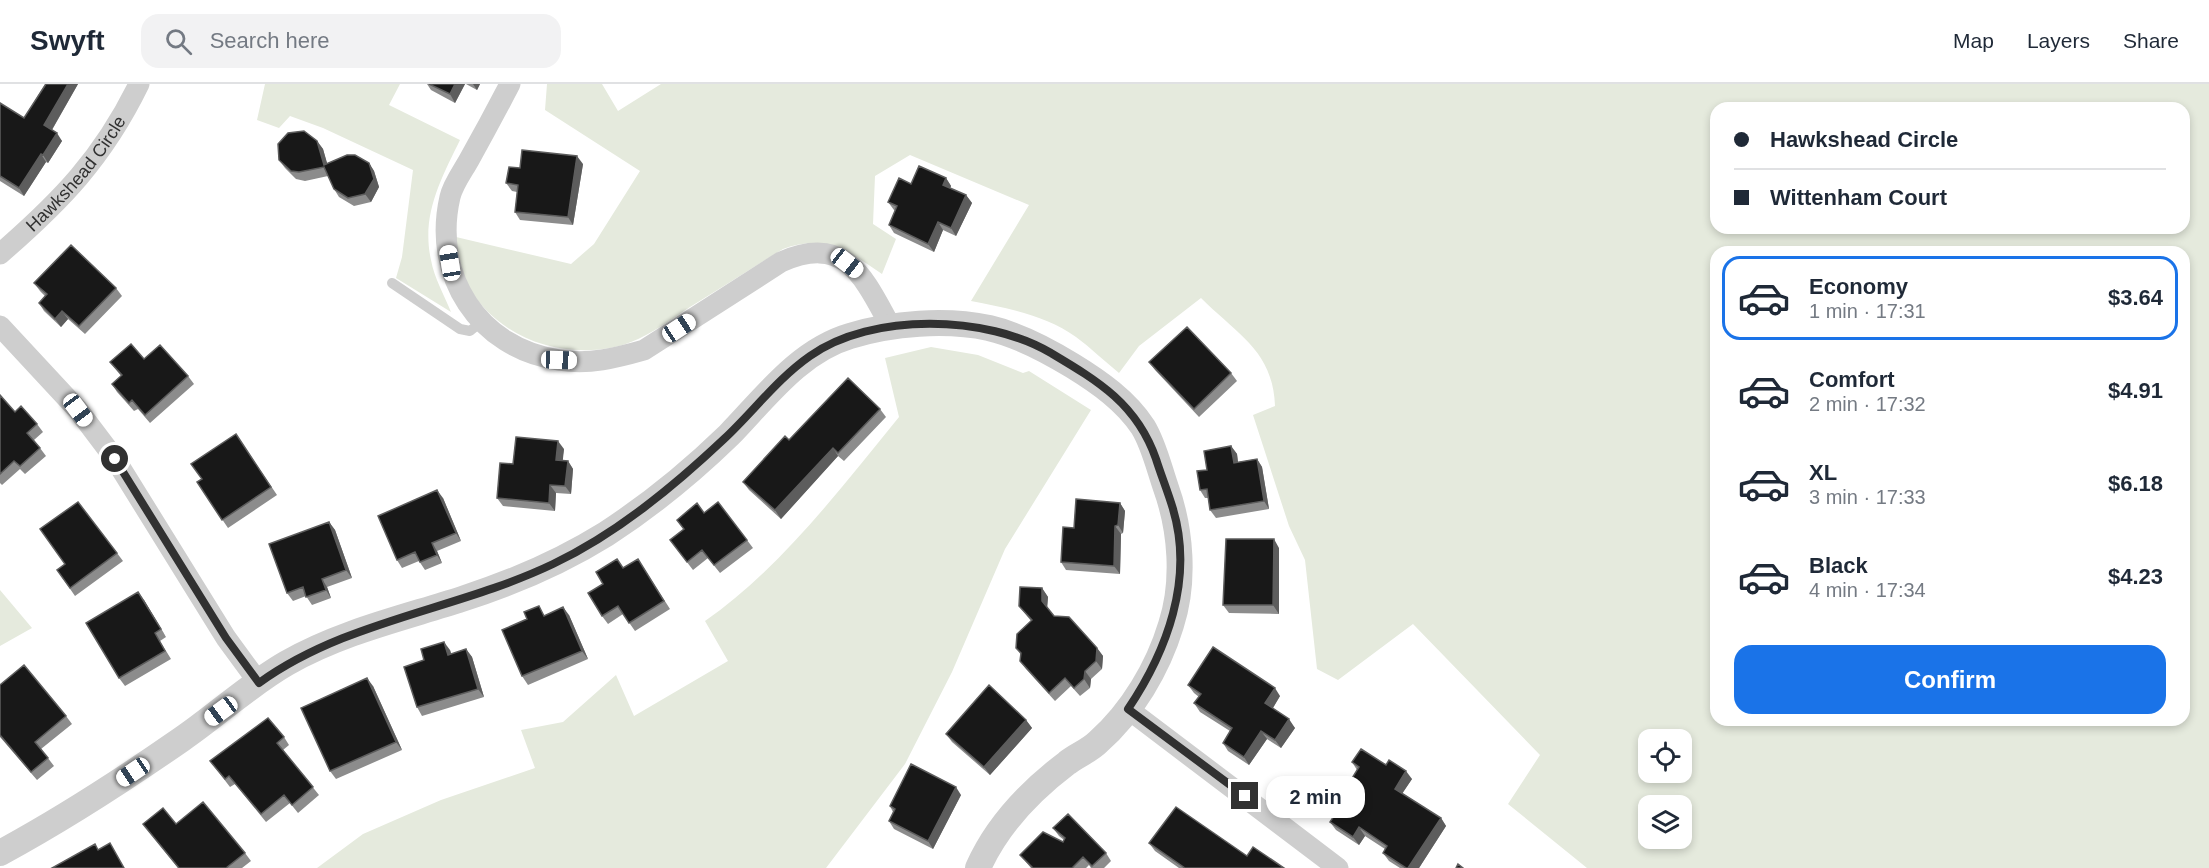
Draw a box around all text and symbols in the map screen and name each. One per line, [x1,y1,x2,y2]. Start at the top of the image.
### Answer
search box [141,14,561,68]
text: Swyft [30,25,105,56]
icon: search [162,25,195,58]
text: Search here [210,28,330,53]
text: Map [1953,29,1994,52]
text: Layers [2027,29,2090,52]
text: Share [2123,29,2179,52]
street label: Hawkshead Circle [22,112,130,236]
text: Hawkshead Circle [1770,127,1958,152]
text: Wittenham Court [1770,185,1947,210]
car [438,244,462,282]
car [827,245,867,281]
icon: car [1737,271,1791,325]
text: Economy [1809,274,1908,299]
text: $3.64 [2108,285,2163,310]
text: 1 min · 17:31 [1809,300,1926,322]
car [659,311,699,345]
car [541,350,577,370]
icon: car [1737,364,1791,418]
text: Comfort [1809,367,1895,392]
text: $4.91 [2108,378,2163,403]
car [60,390,96,430]
text: 2 min · 17:32 [1809,393,1926,415]
route start [101,445,128,472]
icon: car [1737,457,1791,511]
text: XL [1809,460,1837,485]
text: $6.18 [2108,471,2163,496]
text: 3 min · 17:33 [1809,486,1926,508]
icon: car [1737,550,1791,604]
text: Black [1809,553,1868,578]
text: $4.23 [2108,564,2163,589]
text: 4 min · 17:34 [1809,579,1926,601]
button: Confirm [1734,645,2166,714]
car [201,693,241,729]
map controls [1638,729,1692,849]
button: locate [1638,729,1692,783]
car [113,754,153,790]
callout: 2 min [1266,775,1365,817]
route end [1231,782,1258,809]
text: 2 min [1289,786,1342,808]
button: layers [1638,795,1692,849]

